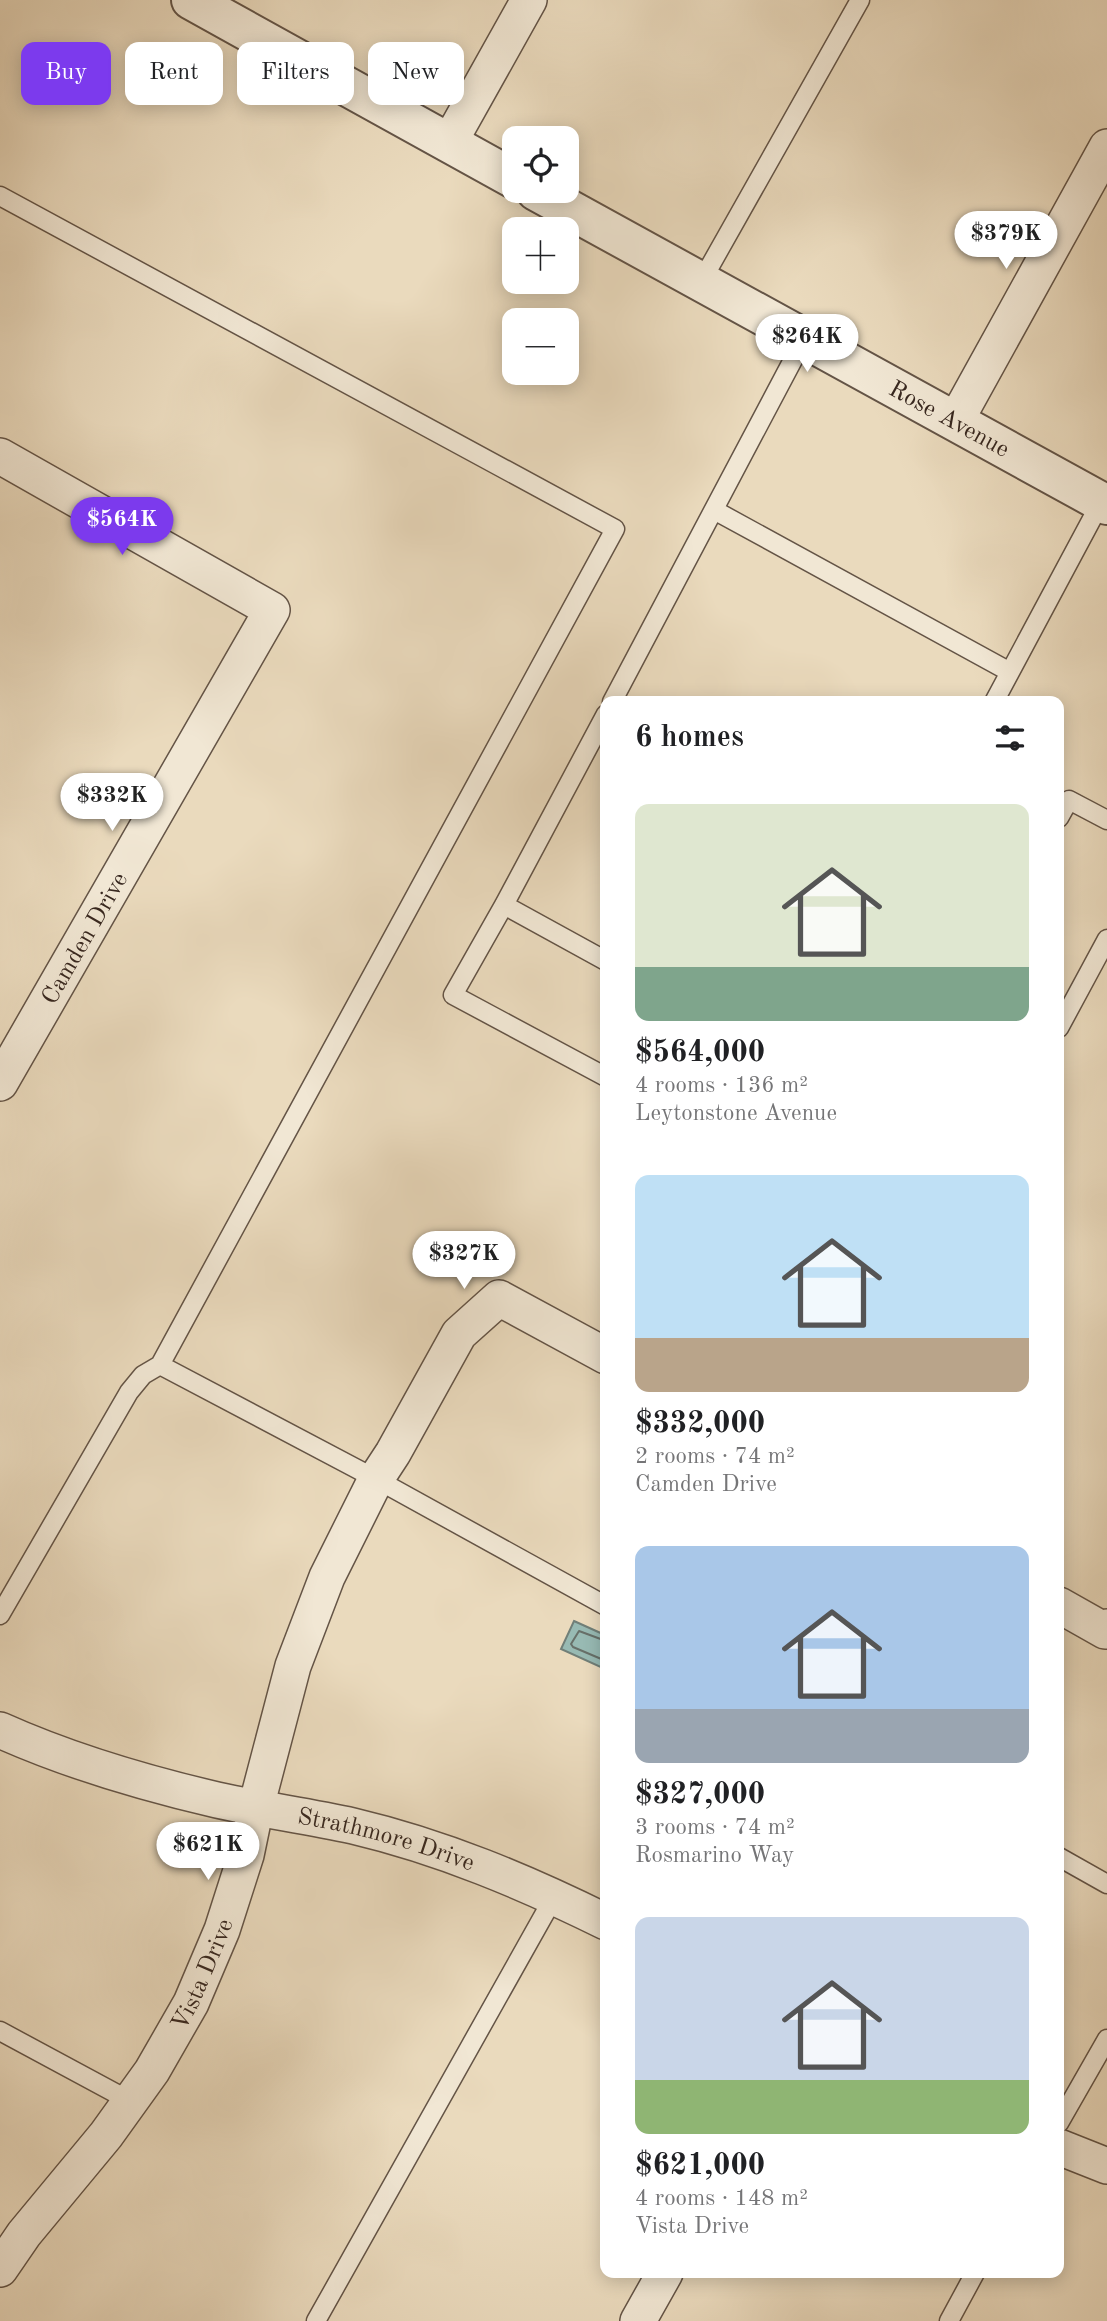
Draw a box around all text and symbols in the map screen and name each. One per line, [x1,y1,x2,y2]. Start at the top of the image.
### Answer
chip: Buy [21,42,111,105]
chip: Rent [125,42,223,105]
chip: Filters [237,42,354,105]
chip: New [368,42,464,105]
map controls [502,126,579,385]
button: locate [502,126,579,203]
pin: $379K [957,212,1055,271]
button: + [502,217,579,294]
text: $379K [970,222,1042,245]
button: − [502,308,579,385]
pin: $264K [758,314,856,374]
text: $264K [771,325,843,348]
street label: Rose Avenue [884,377,1013,463]
pin: $564K [73,498,171,557]
text: $564K [86,508,158,531]
icon: filters [991,719,1029,757]
text: 6 homes [635,723,744,753]
pin: $332K [63,774,161,833]
text: $332K [76,784,148,807]
icon: home [769,849,895,975]
street label: Camden Drive [38,869,133,1009]
text: $564,000 [635,1038,765,1068]
text: 4 rooms · 136 m² [635,1074,808,1097]
text: Leytonstone Avenue [635,1102,837,1125]
icon: home [769,1220,895,1346]
pin: $327K [415,1232,513,1291]
text: $327K [428,1242,500,1265]
text: $332,000 [635,1409,765,1439]
text: 2 rooms · 74 m² [635,1445,795,1468]
text: Camden Drive [635,1473,777,1496]
icon: home [769,1591,895,1717]
text: $327,000 [635,1780,765,1810]
street label: Strathmore Drive [295,1805,477,1877]
text: 3 rooms · 74 m² [635,1816,795,1839]
pin: $621K [159,1822,257,1882]
text: $621K [172,1833,244,1856]
text: Rosmarino Way [635,1844,794,1867]
street label: Vista Drive [168,1916,239,2035]
icon: home [769,1962,895,2088]
text: $621,000 [635,2151,765,2181]
text: 4 rooms · 148 m² [635,2187,808,2210]
text: Vista Drive [635,2215,749,2238]

